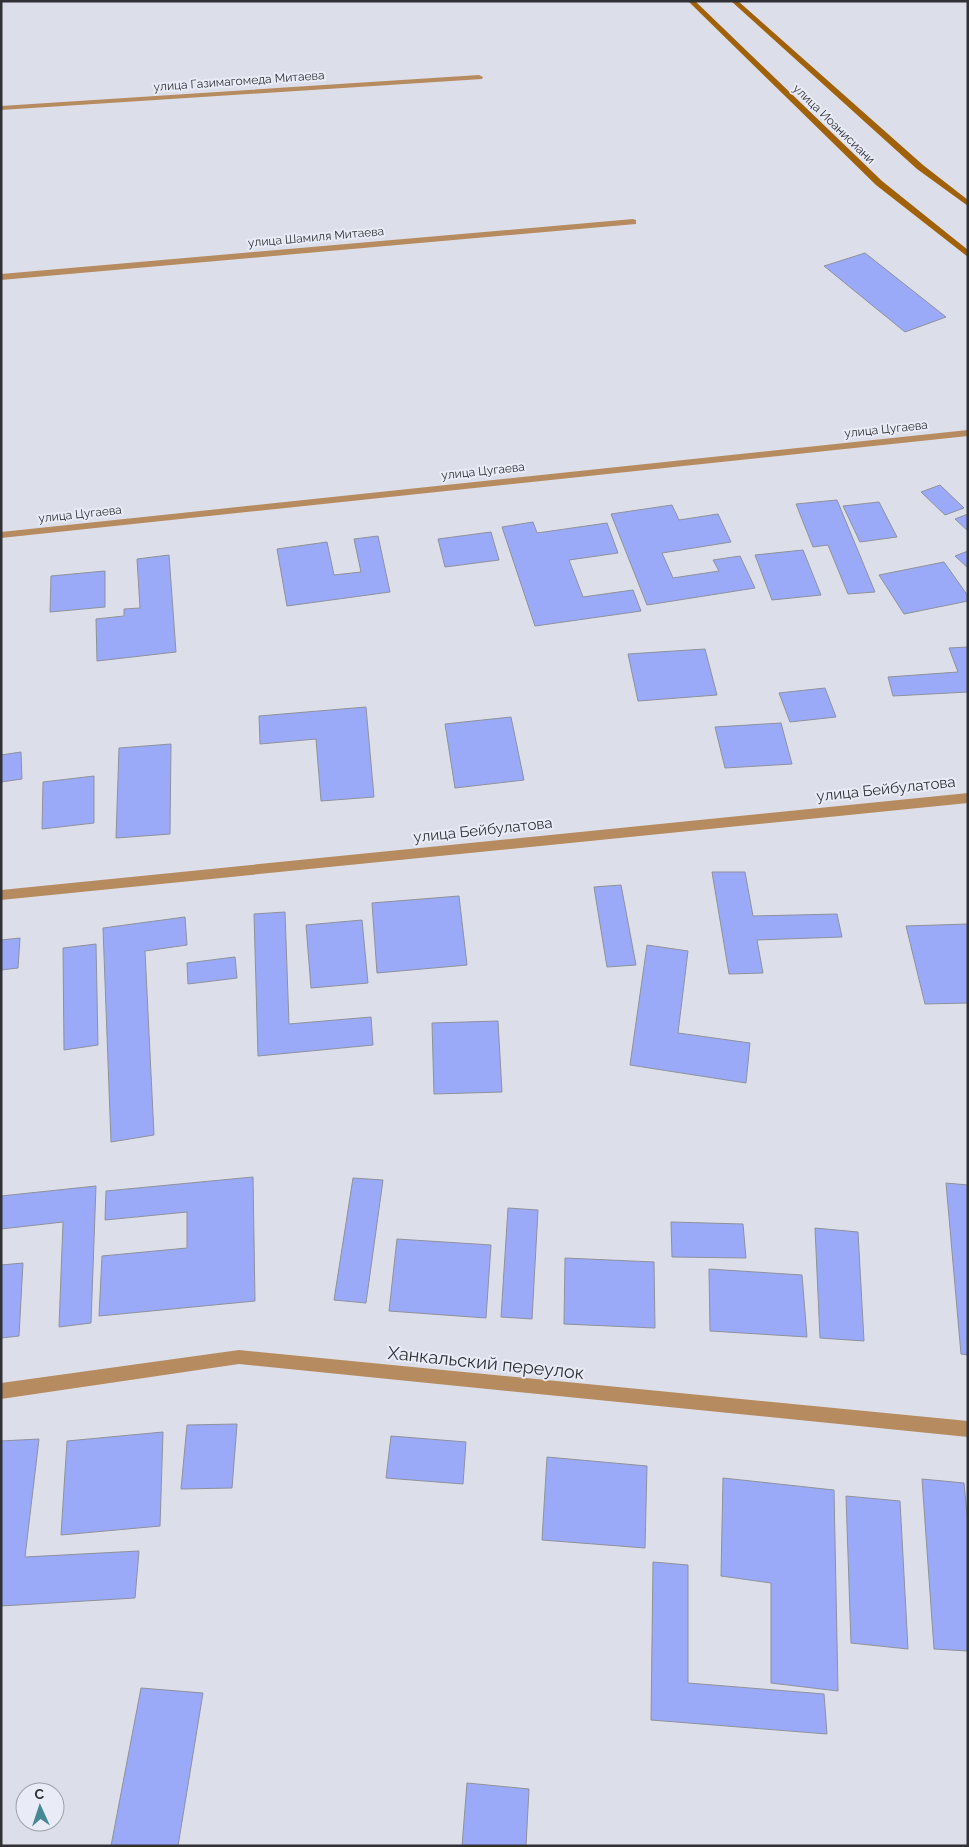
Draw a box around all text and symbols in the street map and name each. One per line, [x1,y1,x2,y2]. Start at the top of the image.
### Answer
street label: улица Газимагомеда Митаева [153,68,325,94]
street label: улица Иоанисиани [790,81,878,167]
street label: улица Шамиля Митаева [247,224,385,250]
street label: улица Цугаева [844,418,928,440]
street label: улица Цугаева [441,460,525,482]
street label: улица Цугаева [38,503,122,525]
street label: улица Бейбулатова [816,773,956,805]
street label: улица Бейбулатова [413,814,553,846]
street label: Ханкальский переулок [387,1342,585,1383]
north arrow [15,1782,65,1832]
text: С [34,1786,45,1802]

